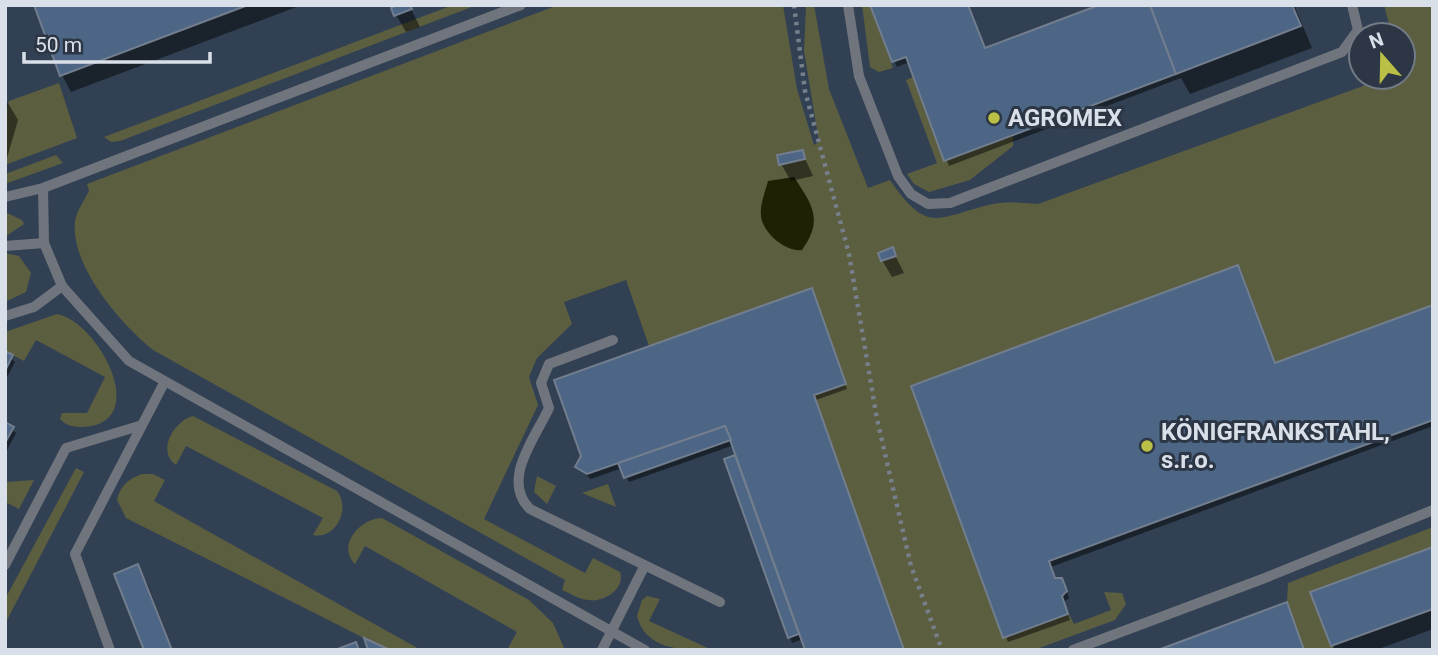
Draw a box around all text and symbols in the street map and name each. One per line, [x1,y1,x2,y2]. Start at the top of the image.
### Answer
scale bar [24,21,210,65]
north arrow [1347,21,1417,91]
text: N [1366,27,1387,54]
text: 50 m [35,33,82,57]
place label: AGROMEX [1008,104,1122,132]
marker: AGROMEX [986,110,1002,126]
place label: KÖNIGFRANKSTAHL, s.r.o. [1161,418,1390,474]
marker: KÖNIGFRANKSTAHL, s.r.o. [1139,438,1155,454]

